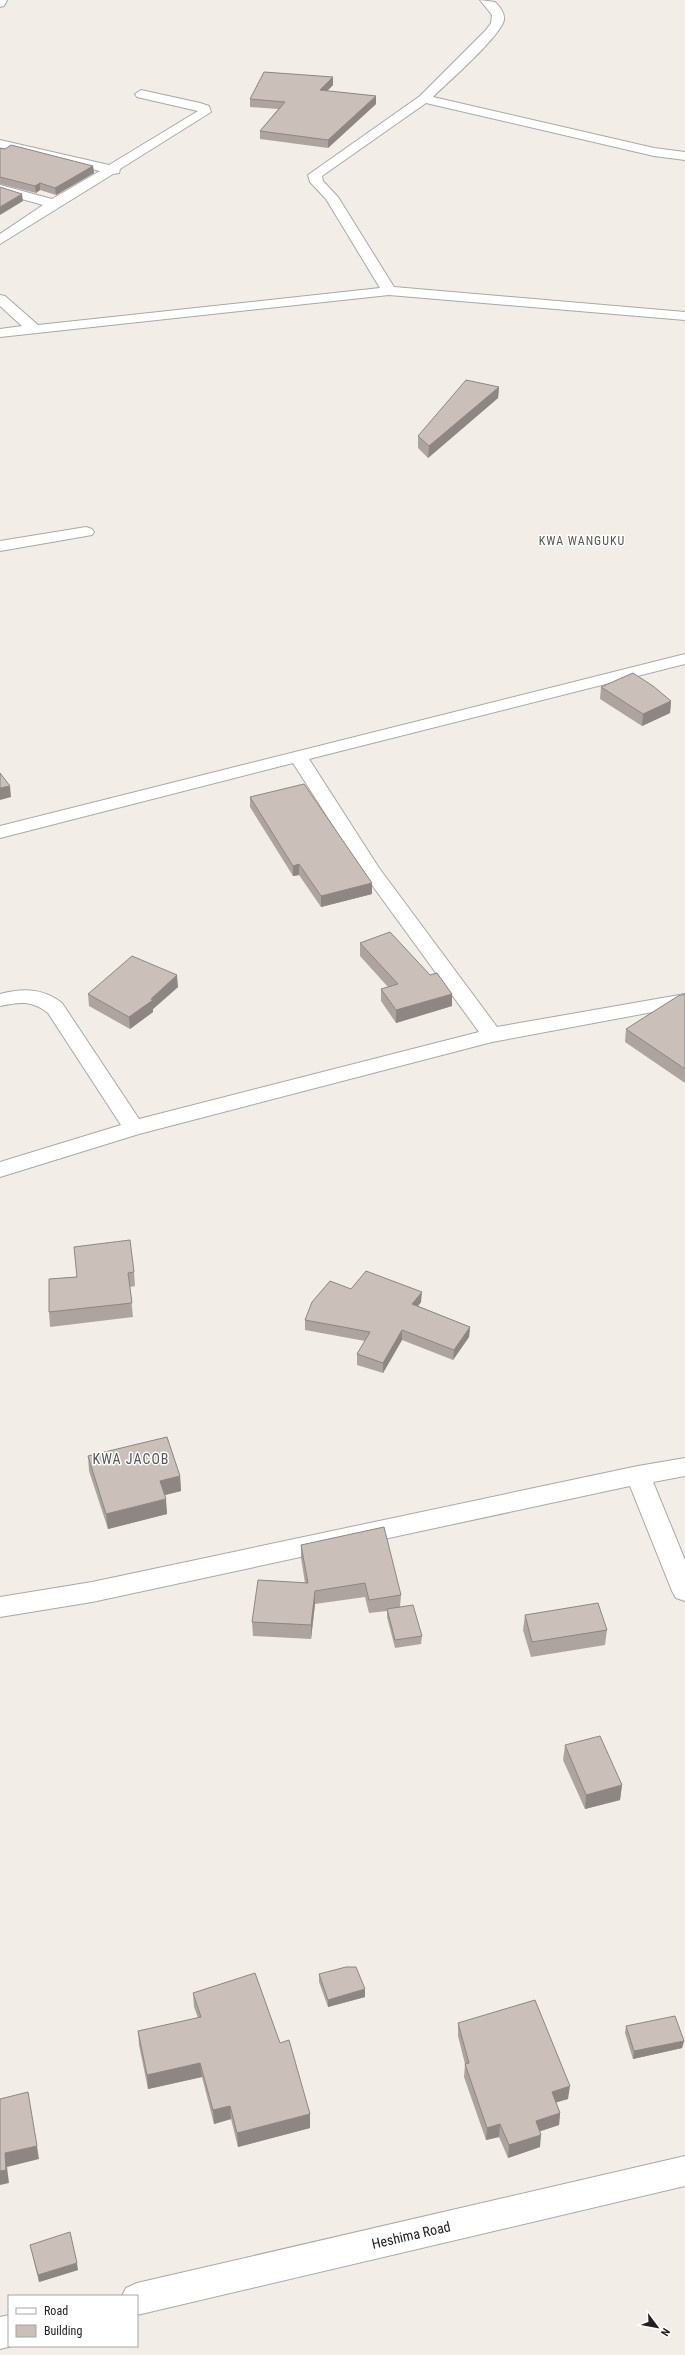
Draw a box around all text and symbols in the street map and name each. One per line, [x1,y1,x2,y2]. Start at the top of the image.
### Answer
district label: KWA WANGUKU [539,534,625,548]
district label: KWA JACOB [93,1451,169,1467]
street label: Heshima Road [370,2218,452,2252]
legend [8,2295,138,2347]
text: Road [44,2304,68,2318]
north arrow [637,2307,677,2347]
text: Building [44,2324,82,2338]
text: N [658,2326,672,2339]

